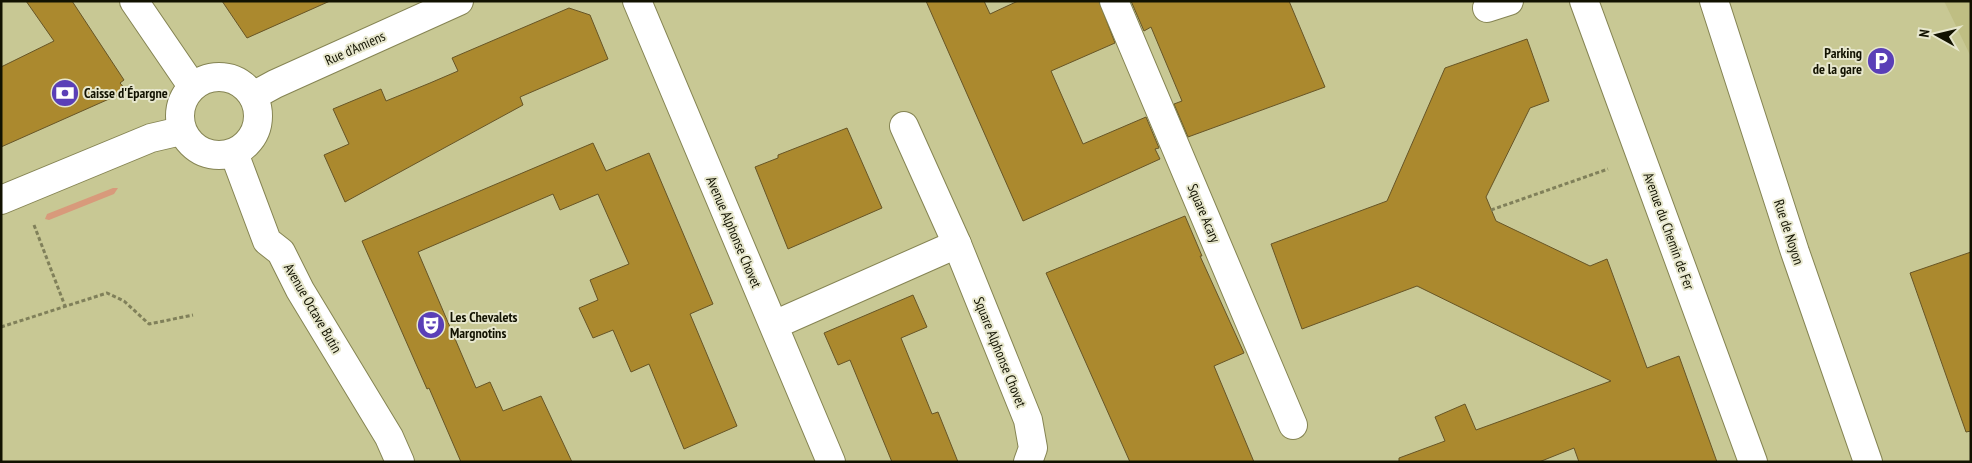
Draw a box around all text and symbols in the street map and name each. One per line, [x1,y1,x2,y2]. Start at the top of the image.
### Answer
north arrow [1912,10,1962,60]
street label: Rue d'Amiens [322,27,388,69]
text: N [1915,28,1934,38]
place label: Parking de la gare [1813,44,1862,78]
parking icon: Parking de la gare [1866,46,1896,76]
bank icon: Caisse d'Épargne [50,78,80,108]
place label: Caisse d'Épargne [84,84,168,102]
street label: Avenue du Chemin de Fer [1639,170,1699,292]
street label: Avenue Alphonse Chovet [702,174,766,291]
street label: Square Acary [1184,181,1225,246]
street label: Rue de Noyon [1770,197,1808,267]
street label: Avenue Octave Butin [280,260,346,356]
street label: Square Alphonse Chovet [970,294,1030,410]
place label: Les Chevalets Margnotins [450,308,518,342]
theatre icon: Les Chevalets Margnotins [416,310,446,340]

